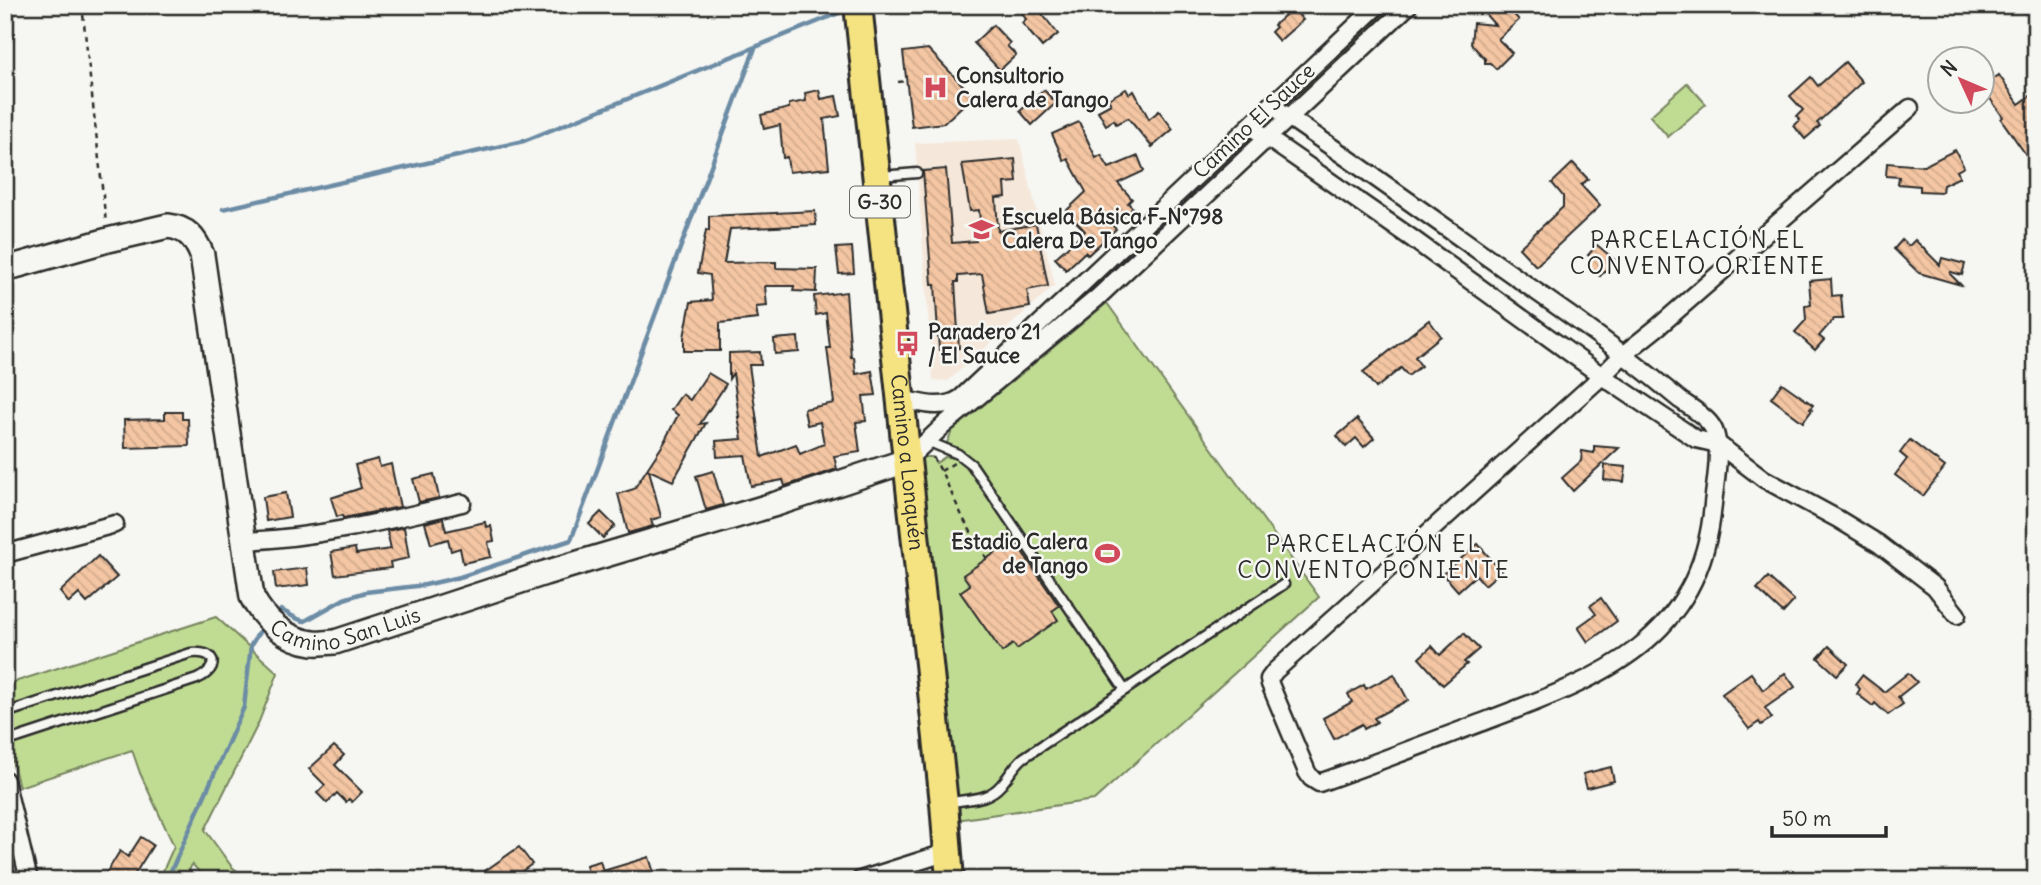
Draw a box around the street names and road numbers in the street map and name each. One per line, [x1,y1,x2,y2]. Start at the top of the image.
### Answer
street label: Camino El Sauce [1187,57,1320,184]
road number: G-30 [850,186,910,218]
street label: Camino a Lonquén [885,373,931,552]
street label: Camino San Luis [265,601,424,656]

